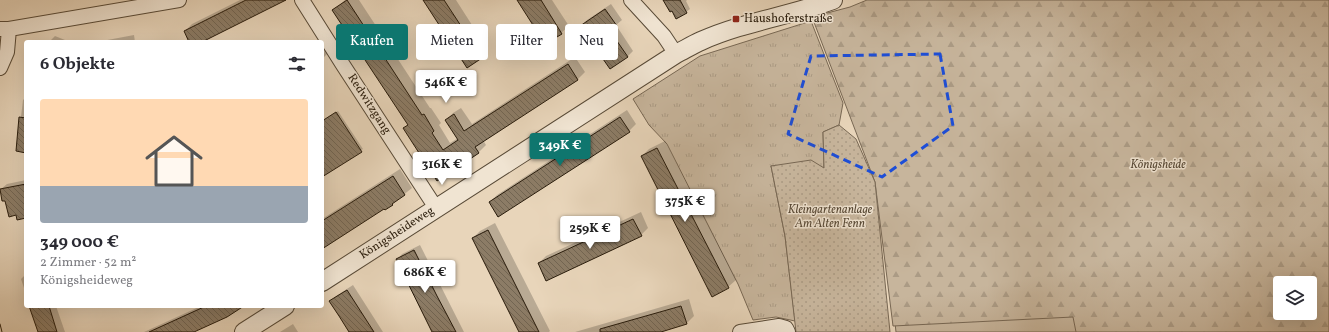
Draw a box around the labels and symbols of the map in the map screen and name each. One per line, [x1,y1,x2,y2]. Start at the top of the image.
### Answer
place label: Haushoferstraße [744,11,833,27]
marker: Haushoferstraße [731,14,741,24]
pin: 546K € [413,70,479,104]
street label: Redwitzgang [344,71,394,137]
pin: 349K € [527,133,593,167]
pin: 316K € [409,152,475,186]
park label: Königsheide [1130,157,1186,173]
pin: 375K € [652,189,718,223]
park label: Kleingartenanlage Am Alten Fenn [788,202,873,232]
street label: Königsheideweg [357,203,437,263]
pin: 259K € [557,216,623,250]
pin: 686K € [392,260,458,294]

